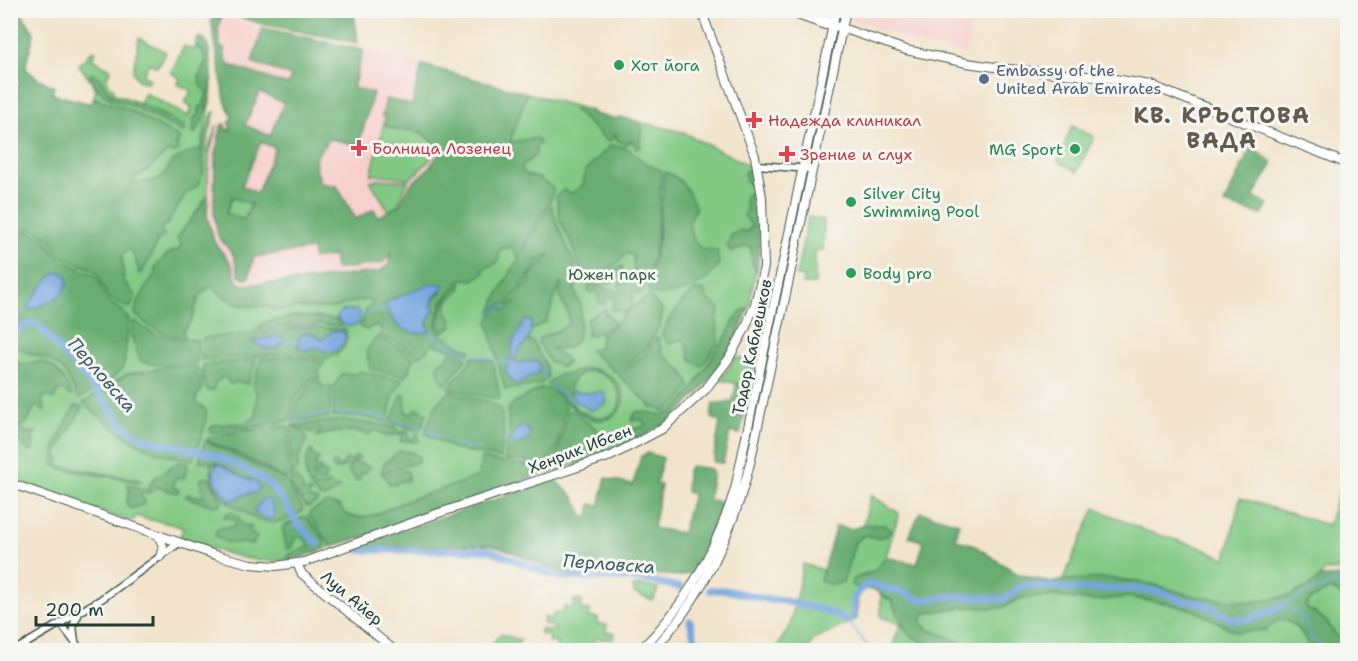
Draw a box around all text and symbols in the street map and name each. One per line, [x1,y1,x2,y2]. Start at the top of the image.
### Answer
place label: Хот йога [631,55,700,76]
marker: Хот йога [612,58,626,72]
place label: Embassy of the United Arab Emirates [996,60,1161,99]
marker: Embassy of the United Arab Emirates [977,72,991,86]
district label: КВ. КРЪСТОВА ВАДА [1134,101,1310,155]
place label: Надежда клиникал [768,110,921,131]
marker: Надежда клиникал [745,111,763,129]
place label: Болница Лозенец [372,138,511,159]
marker: Болница Лозенец [350,139,368,157]
place label: MG Sport [989,139,1063,160]
marker: MG Sport [1068,142,1082,156]
place label: Зрение и слух [800,144,912,165]
marker: Зрение и слух [778,145,796,163]
place label: Silver City Swimming Pool [863,183,979,222]
marker: Silver City Swimming Pool [844,195,858,209]
place label: Body pro [863,263,932,284]
park label: Южен парк [568,264,656,285]
marker: Body pro [844,266,858,280]
street label: Тодор Каблешков [727,277,777,417]
water label: Перловска [63,332,141,418]
street label: Хенрик Ибсен [525,420,635,478]
water label: Перловска [562,549,656,579]
street label: Луи Айер [316,566,388,630]
scale bar [36,589,153,627]
text: 200 m [45,598,104,622]

